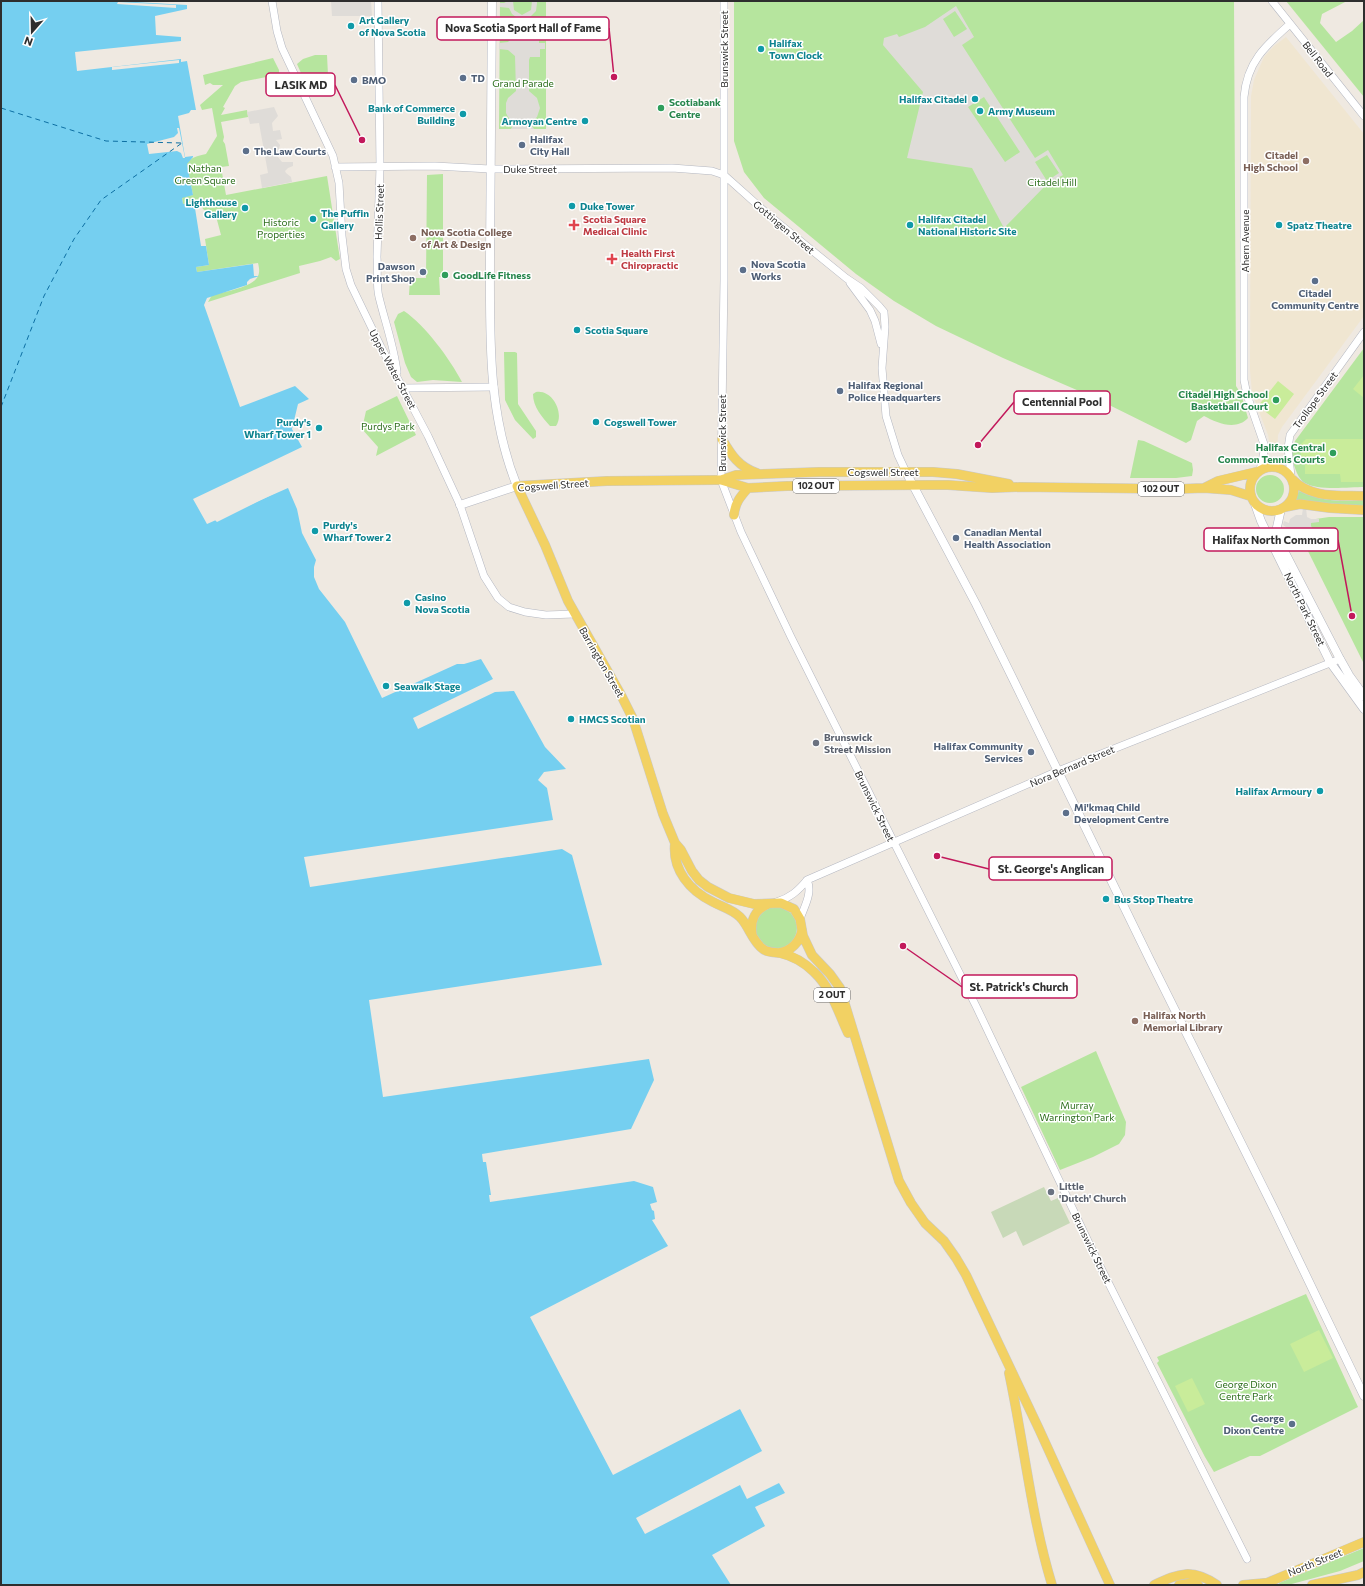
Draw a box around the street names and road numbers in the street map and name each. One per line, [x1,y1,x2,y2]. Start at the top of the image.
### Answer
street label: Brunswick Street [718,10,730,88]
street label: Bell Road [1300,39,1336,79]
street label: Duke Street [503,163,557,175]
street label: Hollis Street [372,184,386,240]
street label: Gottingen Street [751,198,817,256]
street label: Ahern Avenue [1239,210,1251,272]
street label: Upper Water Street [367,327,419,411]
street label: Trollope Street [1290,369,1340,431]
street label: Brunswick Street [716,394,728,472]
street label: Cogswell Street [847,466,919,478]
street label: Cogswell Street [517,477,589,493]
road number: 102 OUT [793,479,839,493]
road number: 102 OUT [1138,482,1184,496]
street label: North Park Street [1282,570,1328,648]
street label: Barrington Street [577,625,627,699]
street label: Nora Bernard Street [1028,743,1116,789]
street label: Brunswick Street [853,769,897,843]
road number: 2 OUT [814,988,850,1002]
street label: Brunswick Street [1070,1211,1114,1285]
street label: North Street [1286,1546,1344,1578]

